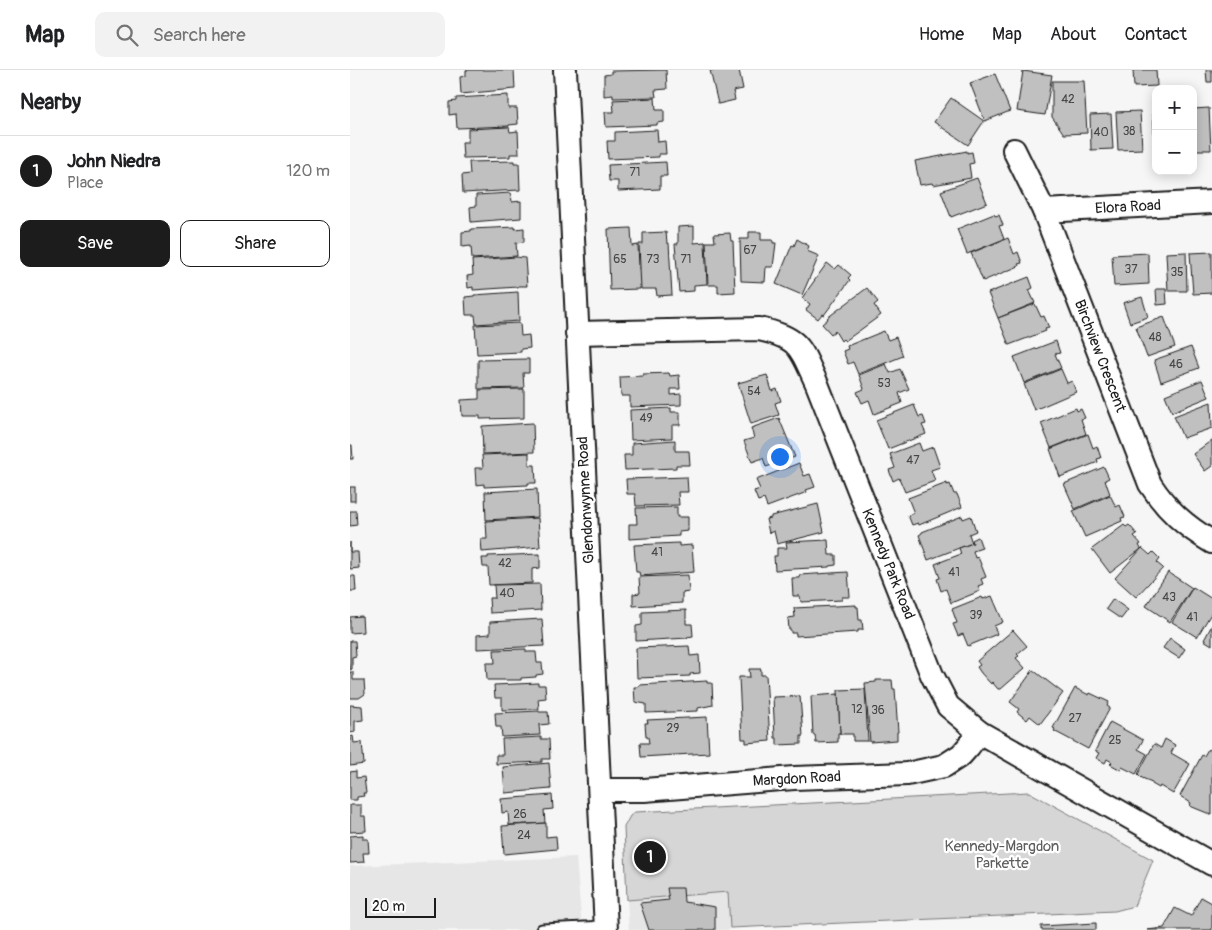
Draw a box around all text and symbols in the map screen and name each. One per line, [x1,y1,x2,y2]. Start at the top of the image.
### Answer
search box [95,12,445,57]
text: Map [25,20,65,49]
icon: search [113,21,141,49]
text: Search here [153,23,246,47]
text: Home [919,23,964,46]
text: Map [992,23,1022,46]
text: About [1050,23,1096,46]
text: Contact [1124,23,1187,46]
map controls [1152,85,1197,175]
button: + [1152,85,1197,130]
text: Nearby [20,89,81,116]
house number: 42 [1061,92,1075,107]
house number: 38 [1123,124,1135,139]
house number: 40 [1093,125,1109,140]
button: − [1152,130,1197,175]
text: John Niedra [67,149,161,173]
text: 1 [33,161,39,181]
text: 120 m [286,161,330,181]
house number: 71 [629,165,641,180]
text: Place [67,173,103,193]
street label: Elora Road [1095,196,1161,218]
button: Save [20,220,170,267]
button: Share [180,220,330,267]
house number: 67 [743,243,757,258]
house number: 65 [613,252,627,267]
house number: 73 [646,252,660,267]
house number: 71 [680,252,692,267]
house number: 37 [1124,262,1138,277]
house number: 35 [1170,265,1184,280]
street label: Birchview Crescent [1070,297,1131,416]
house number: 48 [1148,330,1162,345]
house number: 46 [1169,357,1183,372]
house number: 53 [877,376,891,391]
house number: 54 [747,384,761,399]
house number: 49 [639,411,653,426]
street label: Glendonwynne Road [573,436,599,564]
your location [767,444,793,470]
house number: 47 [906,453,920,468]
street label: Kennedy Park Road [857,506,919,622]
house number: 41 [651,545,663,560]
house number: 42 [498,556,512,571]
house number: 41 [948,565,960,580]
house number: 40 [499,586,515,601]
house number: 43 [1162,590,1176,605]
house number: 39 [970,608,982,623]
house number: 41 [1186,610,1198,625]
house number: 12 [851,702,863,717]
house number: 36 [871,703,885,718]
house number: 27 [1068,711,1082,726]
house number: 29 [667,721,679,736]
house number: 25 [1108,733,1122,748]
street label: Margdon Road [752,767,842,791]
house number: 26 [513,807,527,822]
house number: 24 [517,828,531,843]
park label: Kennedy-Margdon Parkette [945,837,1059,873]
pin: 1 [634,838,666,876]
scale bar [365,895,436,918]
text: 20 m [372,898,405,915]

